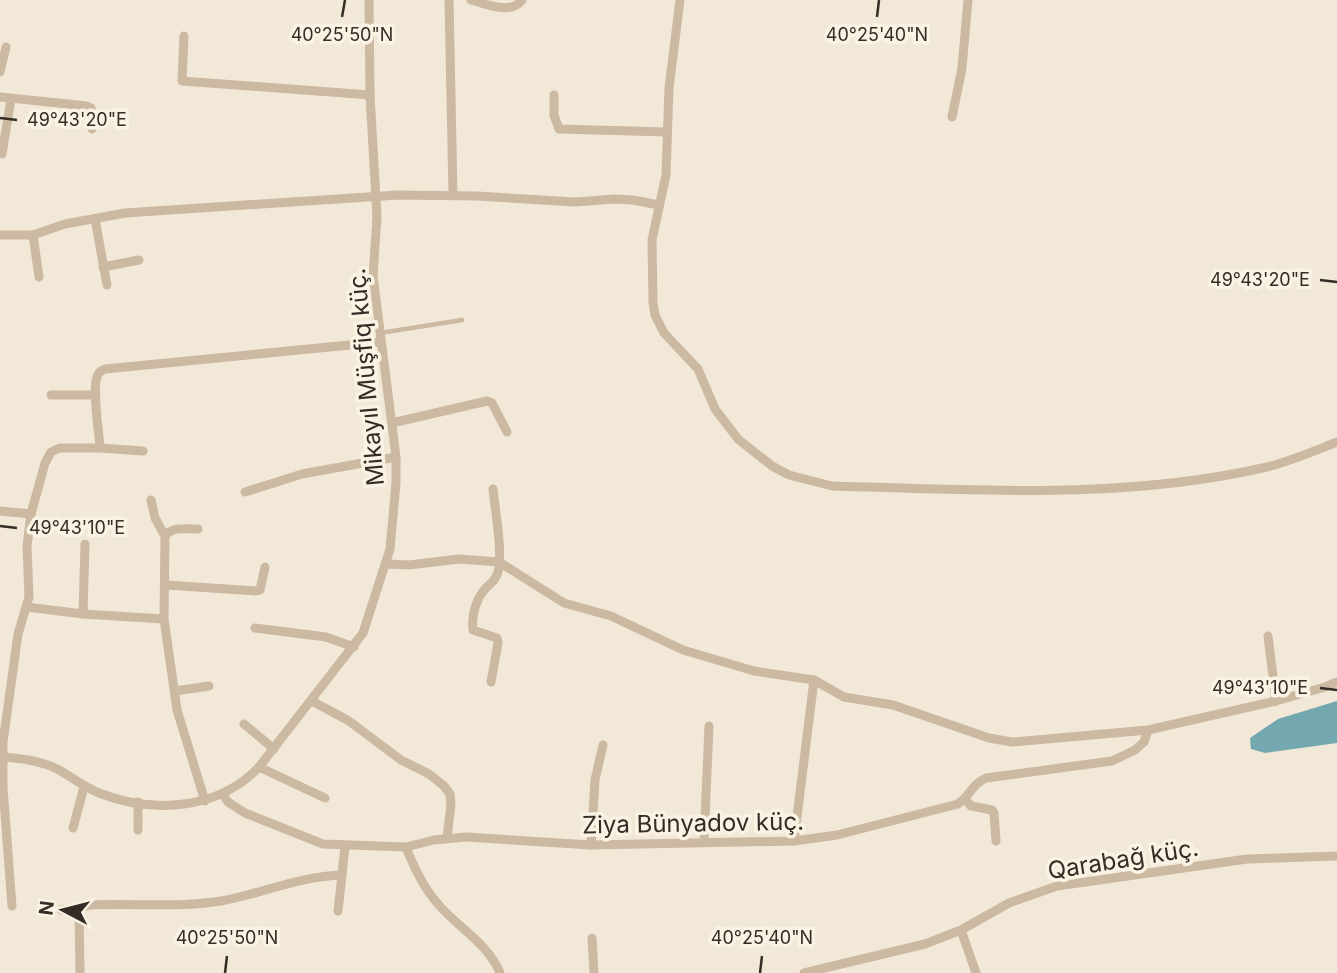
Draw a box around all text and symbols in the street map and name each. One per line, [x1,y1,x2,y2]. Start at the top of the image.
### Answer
text: 40°25'50"N [291,24,393,45]
text: 40°25'40"N [826,24,928,45]
text: 49°43'20"E [27,109,127,130]
street label: Mikayıl Müşfiq küç. [342,267,390,487]
text: 49°43'20"E [1210,269,1310,290]
text: 49°43'10"E [29,517,125,538]
text: 49°43'10"E [1212,677,1308,698]
street label: Ziya Bünyadov küç. [582,807,804,839]
street label: Qarabağ küç. [1046,833,1200,885]
north arrow [28,875,98,945]
text: N [34,899,59,917]
text: 40°25'50"N [176,927,278,948]
text: 40°25'40"N [711,927,813,948]

